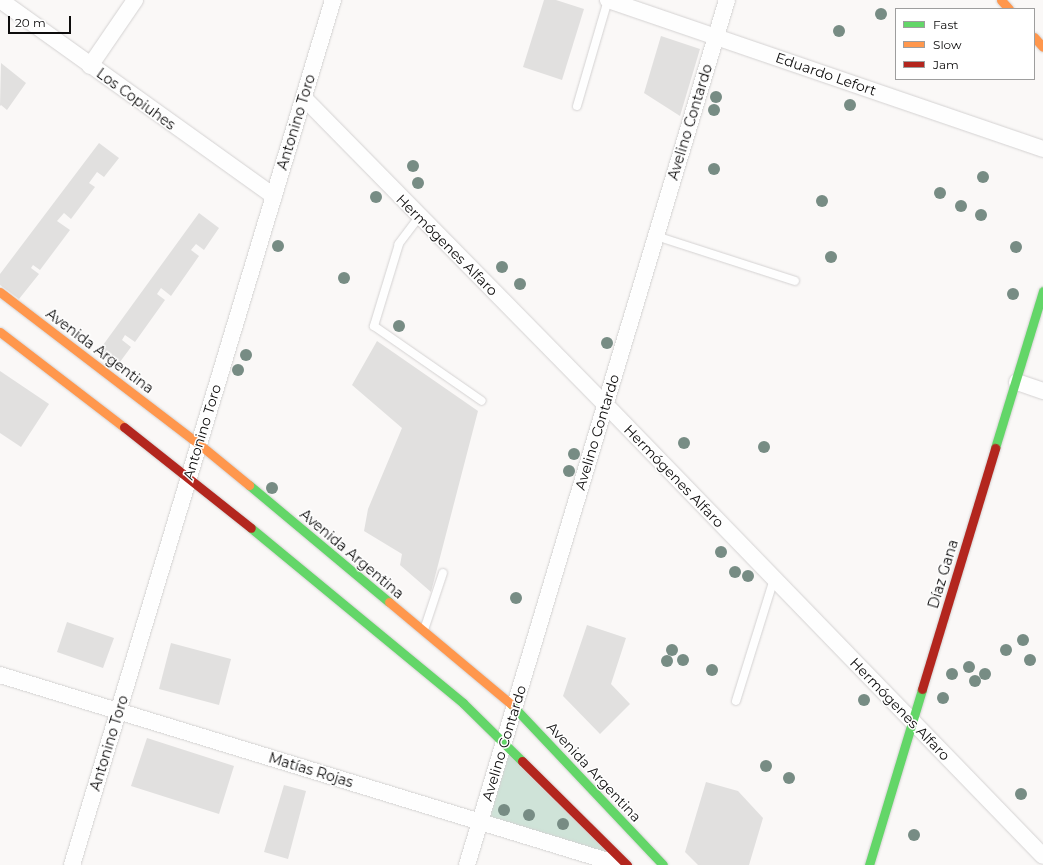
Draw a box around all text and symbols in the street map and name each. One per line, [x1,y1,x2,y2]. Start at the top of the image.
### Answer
scale bar [10,8,73,34]
legend [895,8,1035,80]
text: 20 m [15,15,46,30]
text: Fast [933,17,958,32]
text: Slow [933,37,962,52]
street label: Eduardo Lefort [773,49,879,99]
text: Jam [933,57,959,72]
street label: Avelino Contardo [664,62,716,182]
street label: Los Copiuhes [93,65,179,133]
street label: Antonino Toro [273,72,319,172]
street label: Hermógenes Alfaro [393,191,501,299]
street label: Avenida Argentina [43,305,157,397]
street label: Avelino Contardo [571,372,623,492]
street label: Antonino Toro [179,382,225,482]
street label: Hermógenes Alfaro [621,421,727,531]
street label: Avenida Argentina [297,506,407,602]
street label: Díaz Gana [925,537,961,611]
street label: Hermógenes Alfaro [847,654,953,764]
street label: Avelino Contardo [478,683,530,803]
street label: Antonino Toro [86,693,132,793]
street label: Avenida Argentina [543,719,645,825]
street label: Matías Rojas [267,749,355,791]

